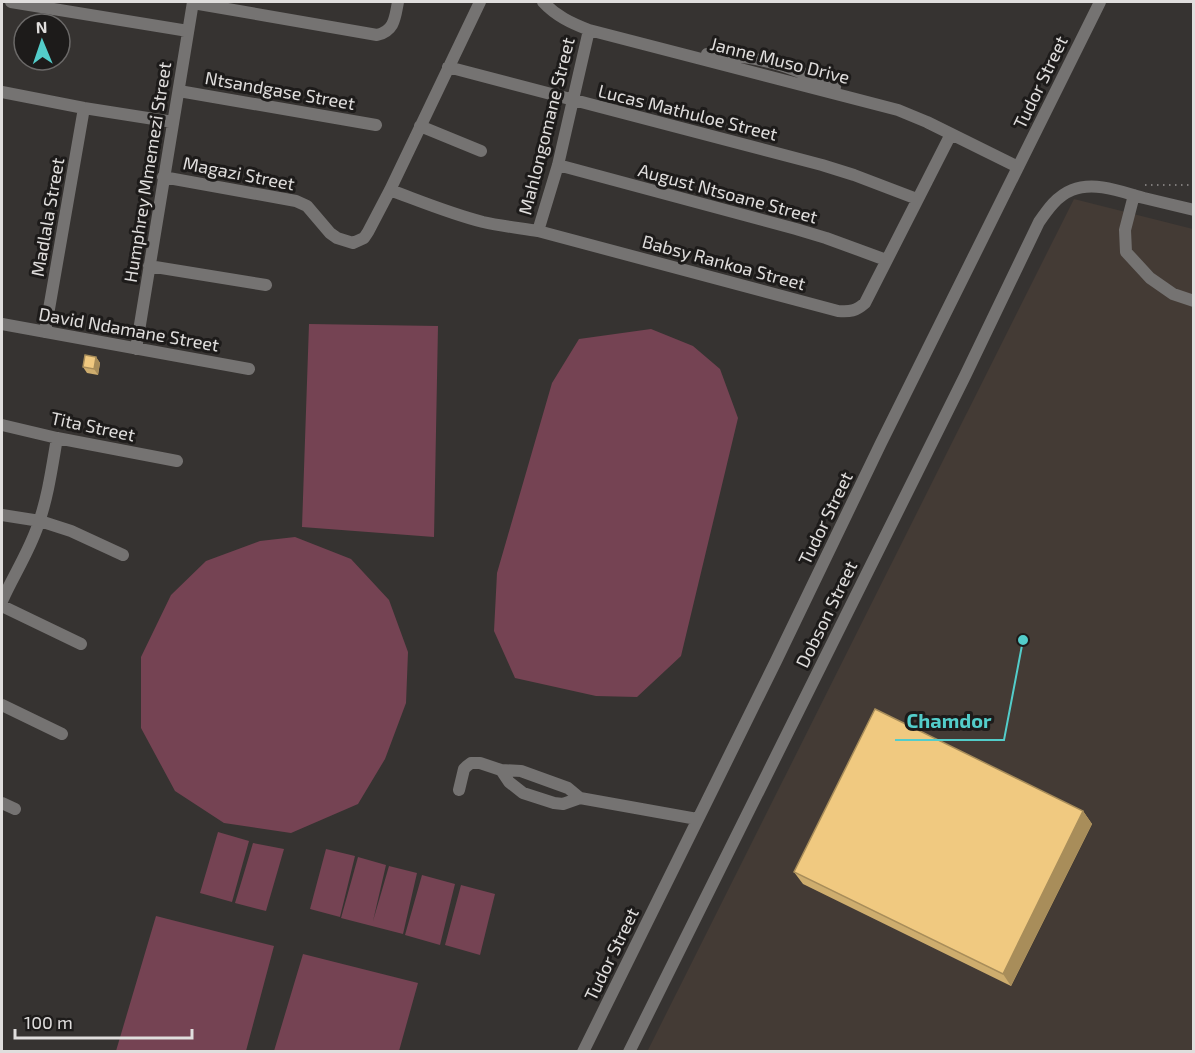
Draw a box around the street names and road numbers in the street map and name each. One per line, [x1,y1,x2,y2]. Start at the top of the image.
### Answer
street label: Janne Muso Drive [708,32,852,88]
street label: Tudor Street [1008,32,1072,132]
street label: Mahlongomane Street [513,35,579,217]
street label: Humphrey Mmemezi Street [119,60,175,284]
street label: Ntsandgase Street [203,66,357,114]
street label: Lucas Mathuloe Street [596,79,780,145]
street label: Magazi Street [181,151,297,195]
street label: Madlala Street [26,156,68,278]
street label: August Ntsoane Street [636,158,820,228]
street label: Babsy Rankoa Street [640,230,808,294]
street label: David Ndamane Street [37,302,221,356]
street label: Tita Street [49,406,137,446]
street label: Tudor Street [793,468,857,568]
street label: Dobson Street [791,557,861,671]
street label: Tudor Street [579,904,643,1004]

